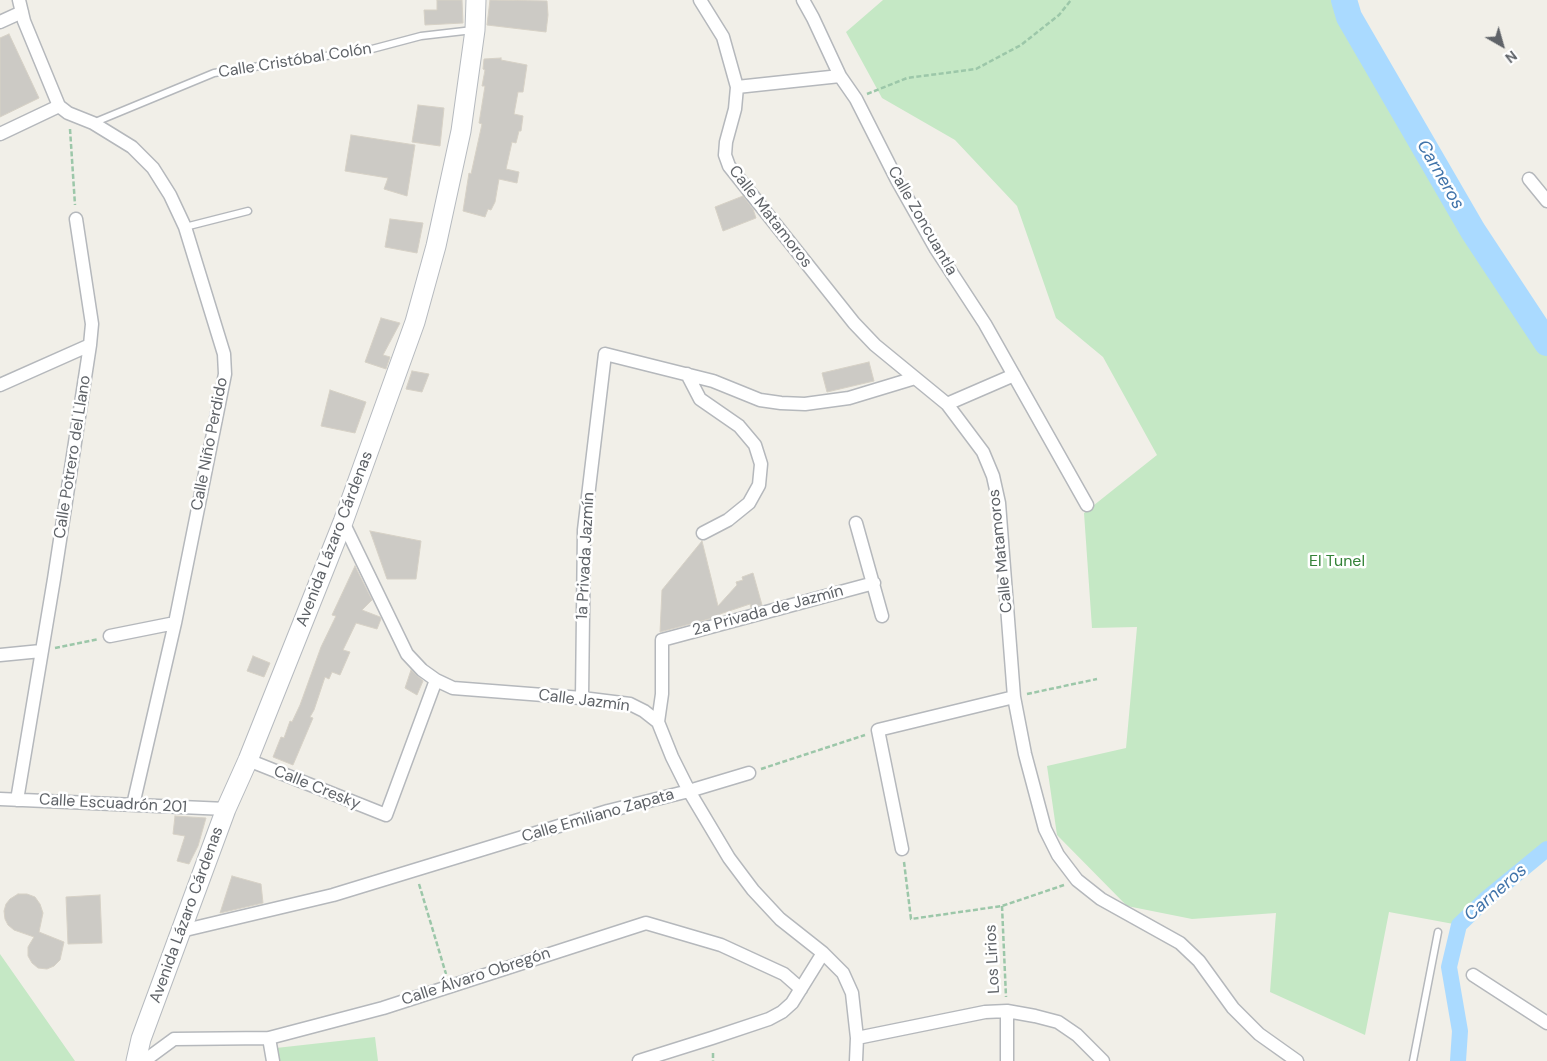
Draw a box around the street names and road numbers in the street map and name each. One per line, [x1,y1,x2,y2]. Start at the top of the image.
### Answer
street label: Calle Cristóbal Colón [217,39,373,83]
street label: Calle Matamoros [724,162,816,272]
street label: Calle Zoncuantla [883,163,961,279]
street label: Calle Potrero del Llano [51,374,95,540]
street label: Calle Niño Perdido [188,376,232,512]
street label: Avenida Lázaro Cárdenas [293,449,377,629]
street label: Calle Matamoros [985,488,1017,614]
street label: 1a Privada Jazmín [573,492,599,620]
street label: 2a Privada de Jazmín [690,582,846,640]
street label: Calle Jazmín [537,686,631,716]
street label: Calle Cresky [271,762,363,814]
street label: Calle Emiliano Zapata [520,785,676,847]
street label: Calle Escuadrón 201 [38,791,188,817]
street label: Avenida Lázaro Cárdenas [146,824,228,1006]
street label: Los Lirios [982,924,1004,994]
street label: Calle Álvaro Obregón [399,944,553,1010]

